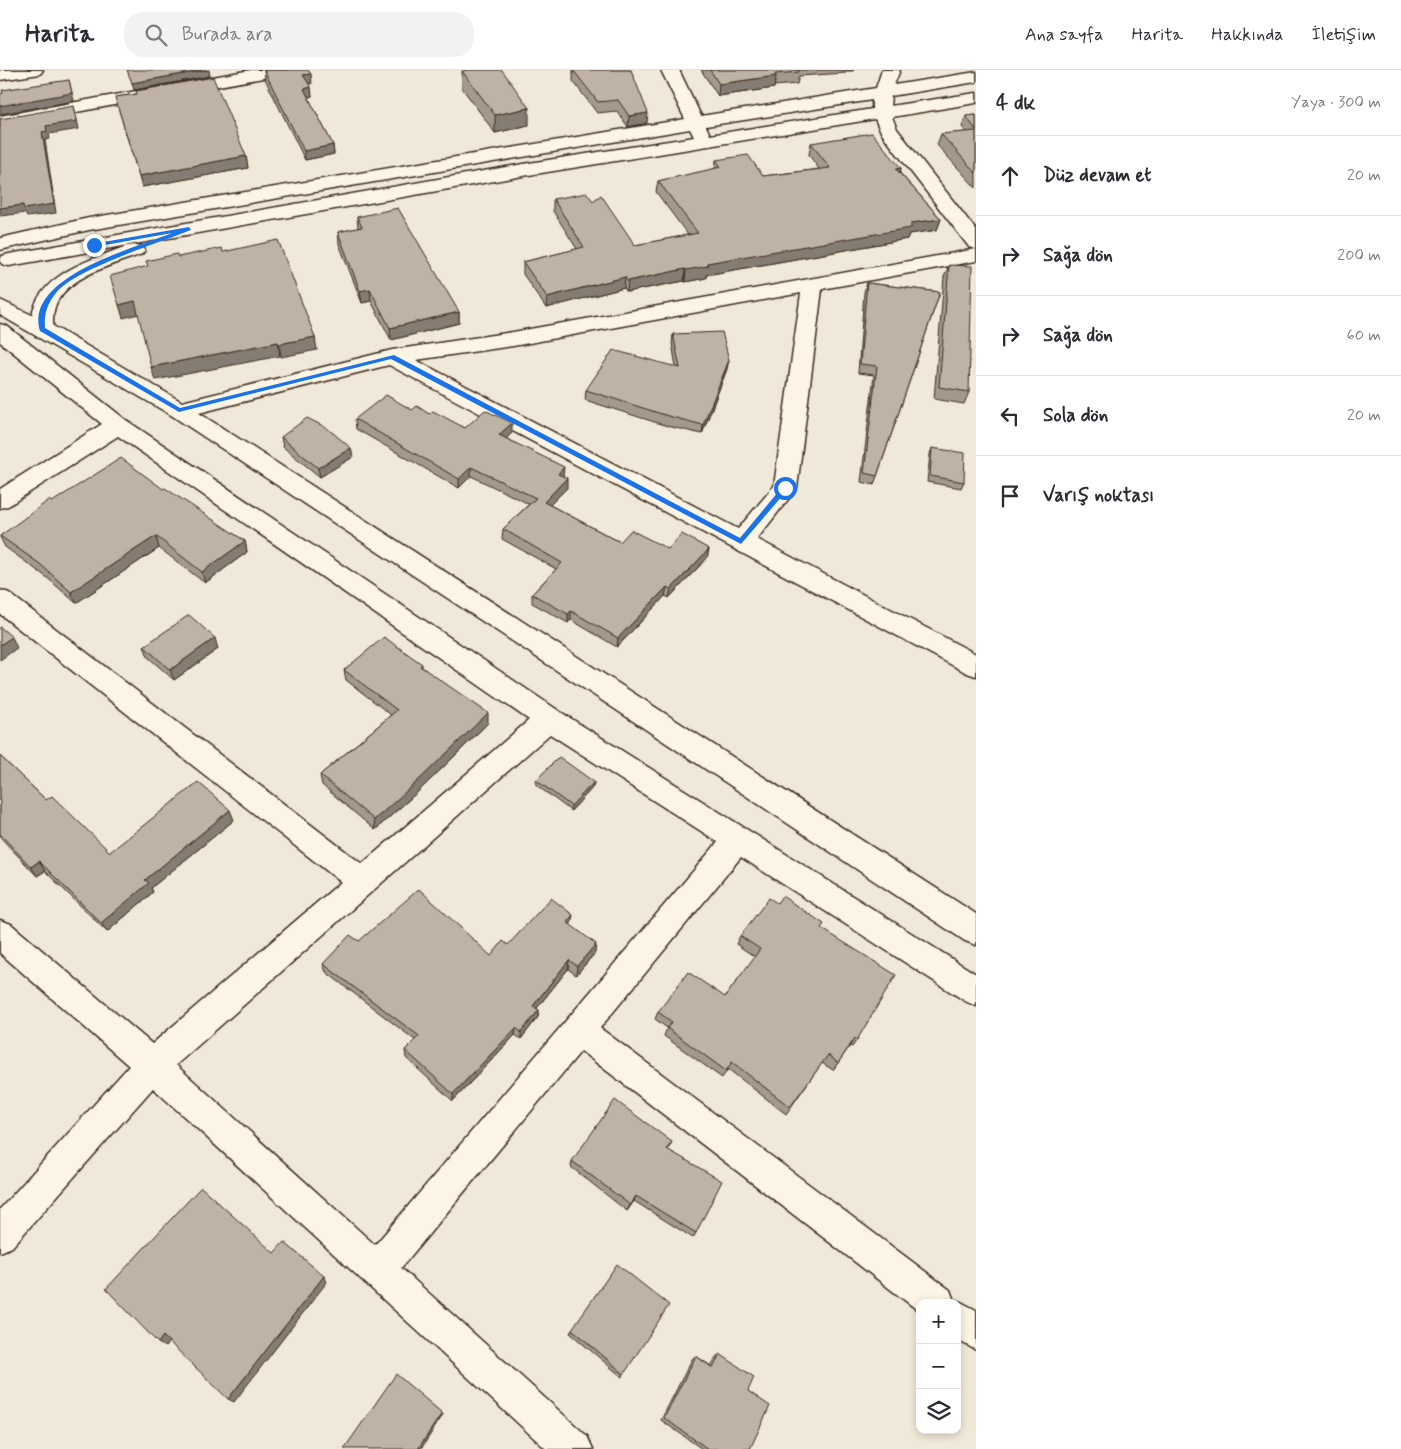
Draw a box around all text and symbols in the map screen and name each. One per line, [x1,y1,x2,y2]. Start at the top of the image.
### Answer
search box [124,12,474,57]
text: Harita [25,19,94,50]
icon: search [142,21,170,49]
text: Burada ara [182,22,273,47]
text: Ana sayfa [1025,23,1104,47]
text: Harita [1132,23,1183,47]
text: Hakkında [1211,23,1284,47]
text: İletişim [1312,23,1376,47]
text: 4 dk [996,89,1035,117]
text: Yaya · 300 m [1291,92,1381,113]
icon: ahead [996,162,1024,190]
text: Düz devam et [1043,163,1151,188]
text: 20 m [1347,165,1381,186]
route end [83,234,106,257]
icon: right [996,242,1024,270]
text: Sağa dön [1043,243,1113,268]
text: 200 m [1337,245,1381,266]
icon: right [996,322,1024,350]
text: Sağa dön [1043,323,1113,348]
text: 60 m [1347,325,1381,346]
icon: left [996,402,1024,430]
text: Sola dön [1043,403,1108,428]
text: 20 m [1347,405,1381,426]
route start [774,477,797,500]
icon: arrive [996,482,1024,510]
text: Varış noktası [1043,483,1154,508]
map controls [916,1299,961,1434]
button: + [916,1299,961,1344]
button: − [916,1344,961,1389]
button: layers [916,1389,961,1434]

